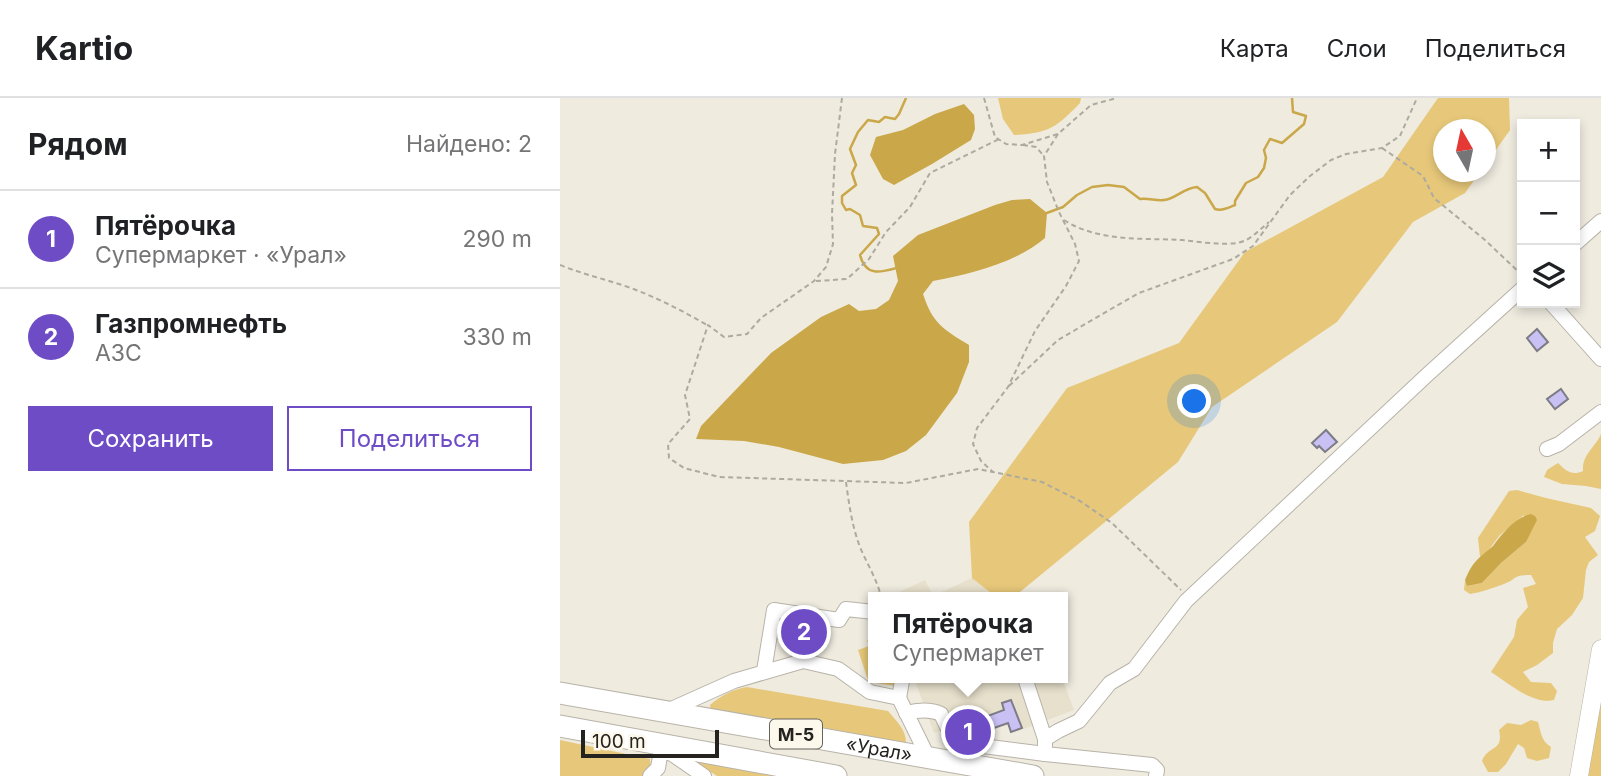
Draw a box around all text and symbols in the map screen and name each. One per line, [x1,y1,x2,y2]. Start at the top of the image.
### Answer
text: Kartio [35,28,133,68]
text: Карта [1220,34,1289,63]
text: Слои [1327,34,1387,63]
text: Поделиться [1425,34,1566,63]
north arrow [1433,119,1496,182]
map controls [1517,119,1580,308]
button: + [1517,119,1580,182]
text: Рядом [28,126,128,162]
text: Найдено: 2 [406,130,532,158]
button: − [1517,182,1580,245]
text: Пятёрочка [95,210,236,241]
text: 1 [46,225,56,253]
text: 290 m [463,225,532,253]
text: Супермаркет · «Урал» [95,241,347,269]
button: layers [1517,245,1580,308]
text: Газпромнефть [95,308,287,339]
text: 2 [44,323,58,351]
text: 330 m [462,323,532,351]
text: АЗС [95,339,142,367]
your location [1177,384,1211,418]
button: Сохранить [28,406,273,471]
button: Поделиться [287,406,532,471]
popup [868,592,1068,683]
pin: 2 [781,606,827,658]
text: Пятёрочка [892,608,1033,639]
text: Супермаркет [892,639,1044,667]
pin: 1 [945,706,991,758]
road number: М-5 [770,720,822,748]
scale bar [581,727,719,759]
text: 100 m [592,730,646,753]
street label: «Урал» [844,732,914,766]

